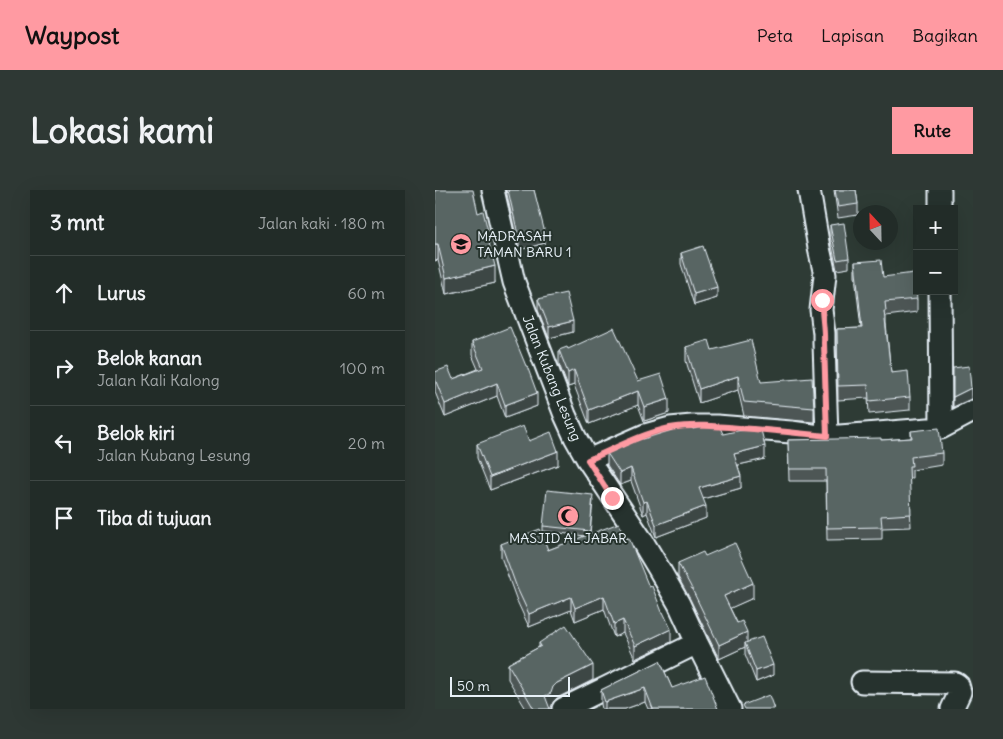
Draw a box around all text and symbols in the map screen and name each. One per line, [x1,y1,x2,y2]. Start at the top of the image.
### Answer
text: Waypost [25,20,119,50]
text: Peta [757,24,793,47]
text: Lapisan [821,24,884,47]
text: Bagikan [912,24,978,47]
button: Rute [892,107,973,154]
text: Lokasi kami [30,108,214,152]
north arrow [853,205,898,250]
map controls [913,205,958,295]
button: + [913,205,958,250]
text: 3 mnt [50,209,104,236]
text: Jalan kaki · 180 m [258,213,385,233]
place label: MADRASAH TAMAN BARU 1 [477,227,572,261]
school or university icon: MADRASAH TAMAN BARU 1 [449,232,473,256]
button: − [913,250,958,295]
icon: ahead [50,279,78,307]
text: Lurus [97,281,146,305]
text: 60 m [347,283,385,303]
route start [811,289,834,312]
street label: Jalan Kubang Lesung [518,312,586,444]
text: Belok kanan [97,346,202,370]
icon: right [50,354,78,382]
text: 100 m [340,358,385,378]
text: Jalan Kali Kalong [97,370,220,390]
text: Belok kiri [97,421,175,445]
icon: left [50,429,78,457]
text: 20 m [348,433,385,453]
text: Jalan Kubang Lesung [97,445,251,465]
route end [601,487,624,510]
icon: arrive [50,504,78,532]
mosque icon: MASJID AL JABAR [556,504,580,528]
text: Tiba di tujuan [97,506,212,530]
place label: MASJID AL JABAR [509,529,627,547]
scale bar [450,674,570,697]
text: 50 m [457,677,490,695]

